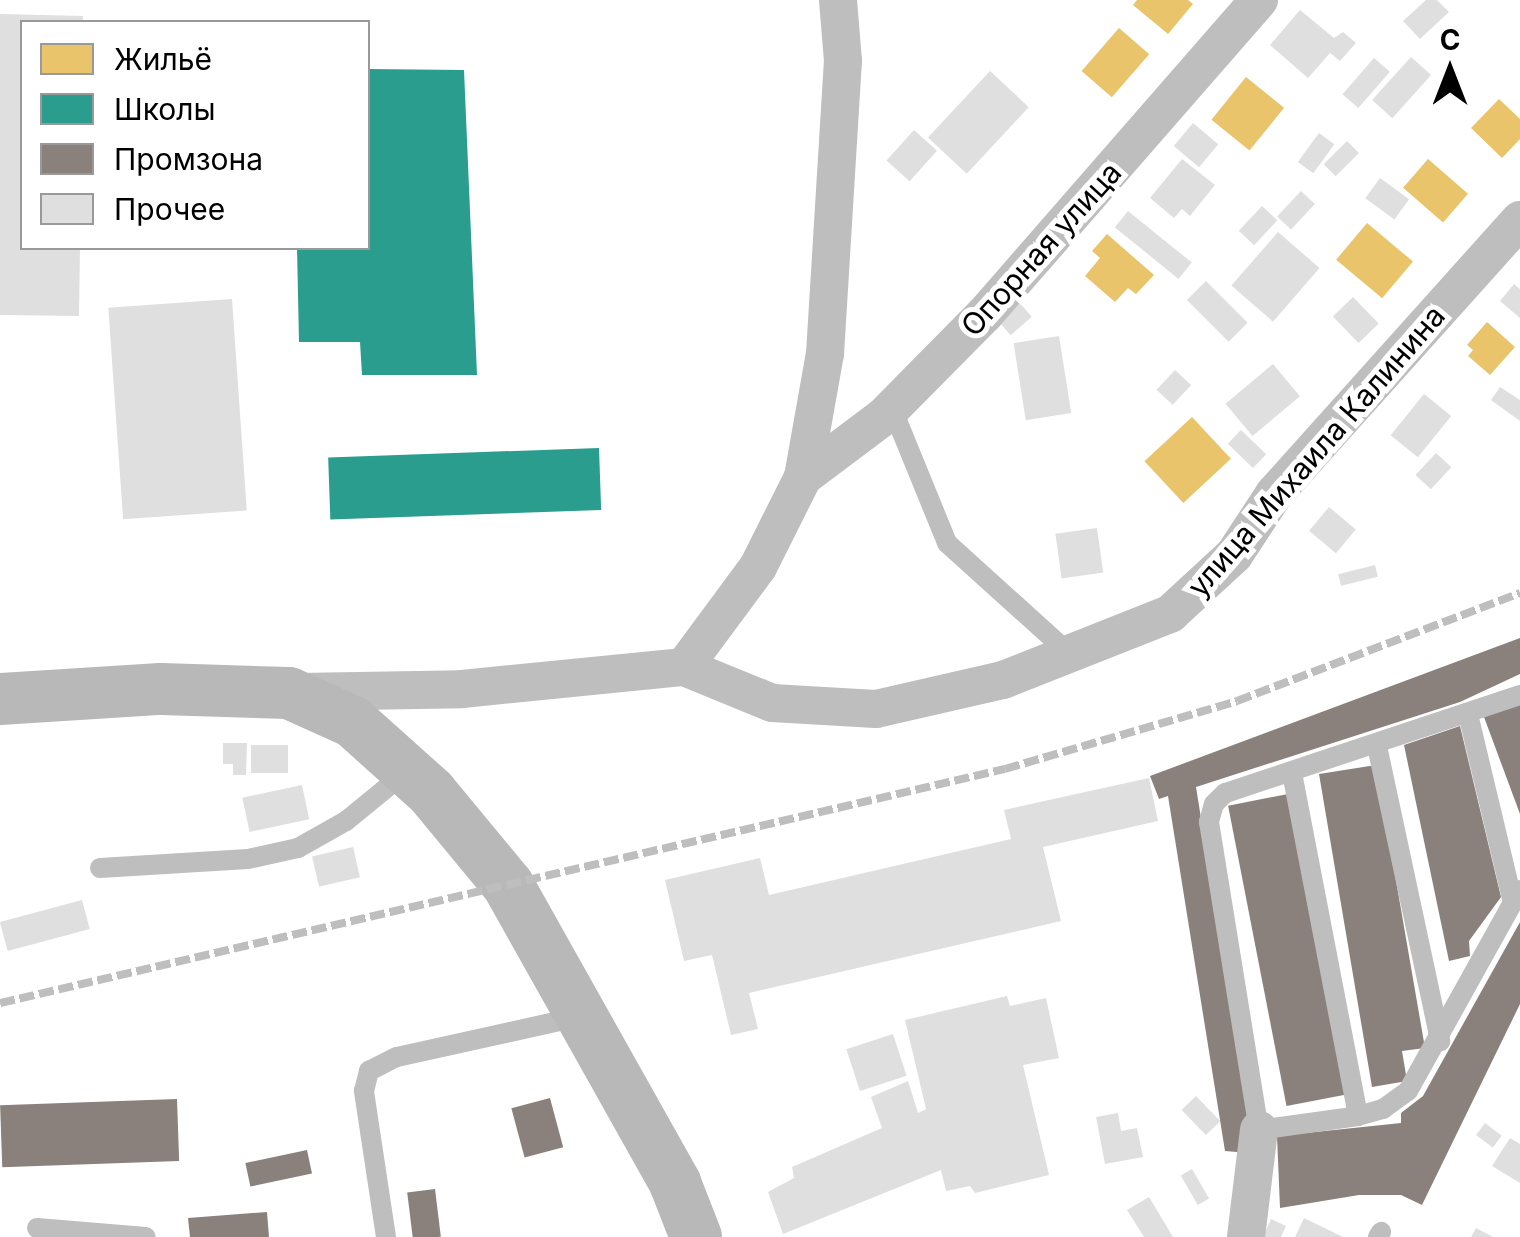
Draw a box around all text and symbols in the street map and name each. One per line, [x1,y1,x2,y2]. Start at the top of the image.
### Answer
legend [20,20,370,250]
north arrow [1400,20,1500,120]
text: С [1440,23,1460,57]
text: Жильё [114,41,212,77]
text: Школы [114,91,216,127]
text: Промзона [114,141,263,177]
street label: Опорная улица [953,155,1129,343]
text: Прочее [114,191,225,227]
street label: улица Михаила Калинина [1180,298,1452,604]

